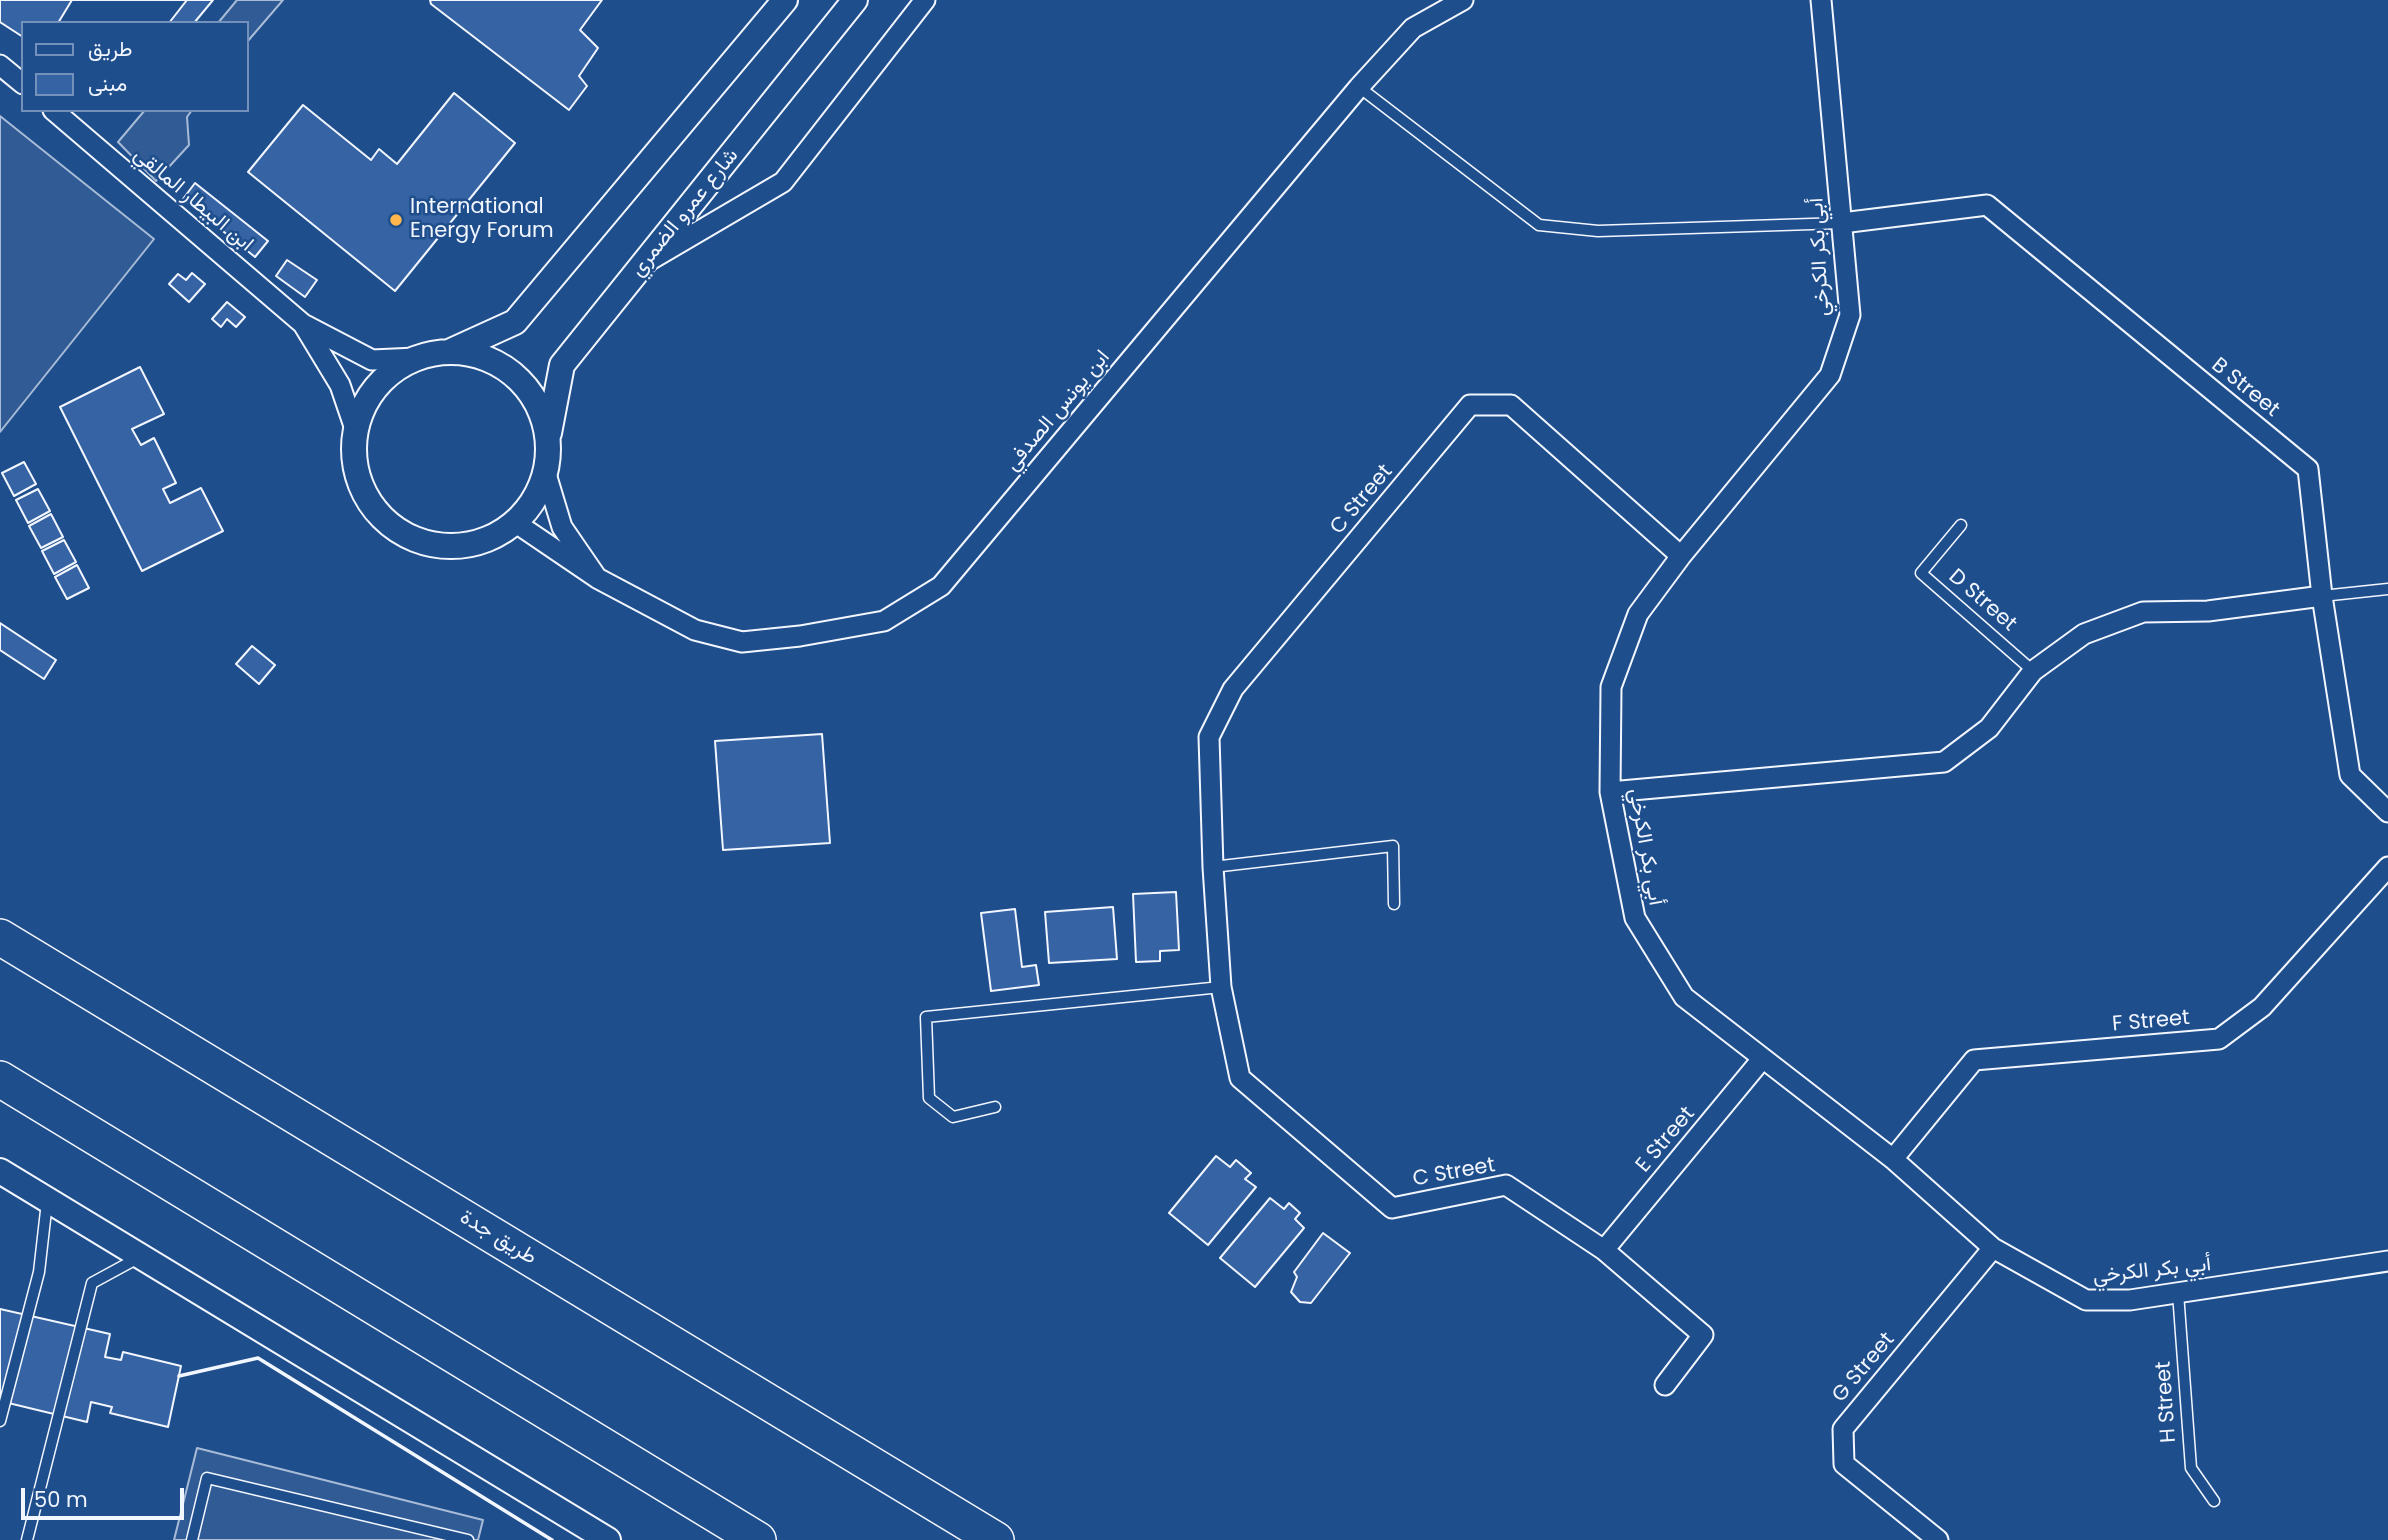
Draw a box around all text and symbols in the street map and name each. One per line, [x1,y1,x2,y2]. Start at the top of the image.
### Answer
legend [21,21,248,112]
text: طريق [88,34,133,63]
text: مبنى [88,69,127,98]
street label: ابن البيطار المالقي [128,143,258,257]
street label: شارع عمرو الضمري [626,144,744,282]
place label: International Energy Forum [410,195,554,245]
street label: أبي بكر الكرخي [1804,197,1836,317]
marker: International Energy Forum [388,212,404,228]
street label: ابن يونس الصدفي [1000,346,1116,476]
street label: B Street [2206,353,2284,423]
street label: C Street [1326,460,1398,540]
street label: D Street [1943,565,2021,637]
street label: أبي بكر الكرخي [1622,786,1668,908]
street label: F Street [2111,1006,2191,1038]
street label: E Street [1631,1102,1701,1178]
street label: C Street [1411,1153,1497,1193]
street label: طريق جدة [455,1205,541,1271]
street label: أبي بكر الكرخي [2092,1252,2212,1290]
street label: G Street [1828,1328,1900,1408]
street label: H Street [2152,1360,2182,1444]
scale bar [24,1474,187,1518]
text: 50 m [34,1485,88,1514]

